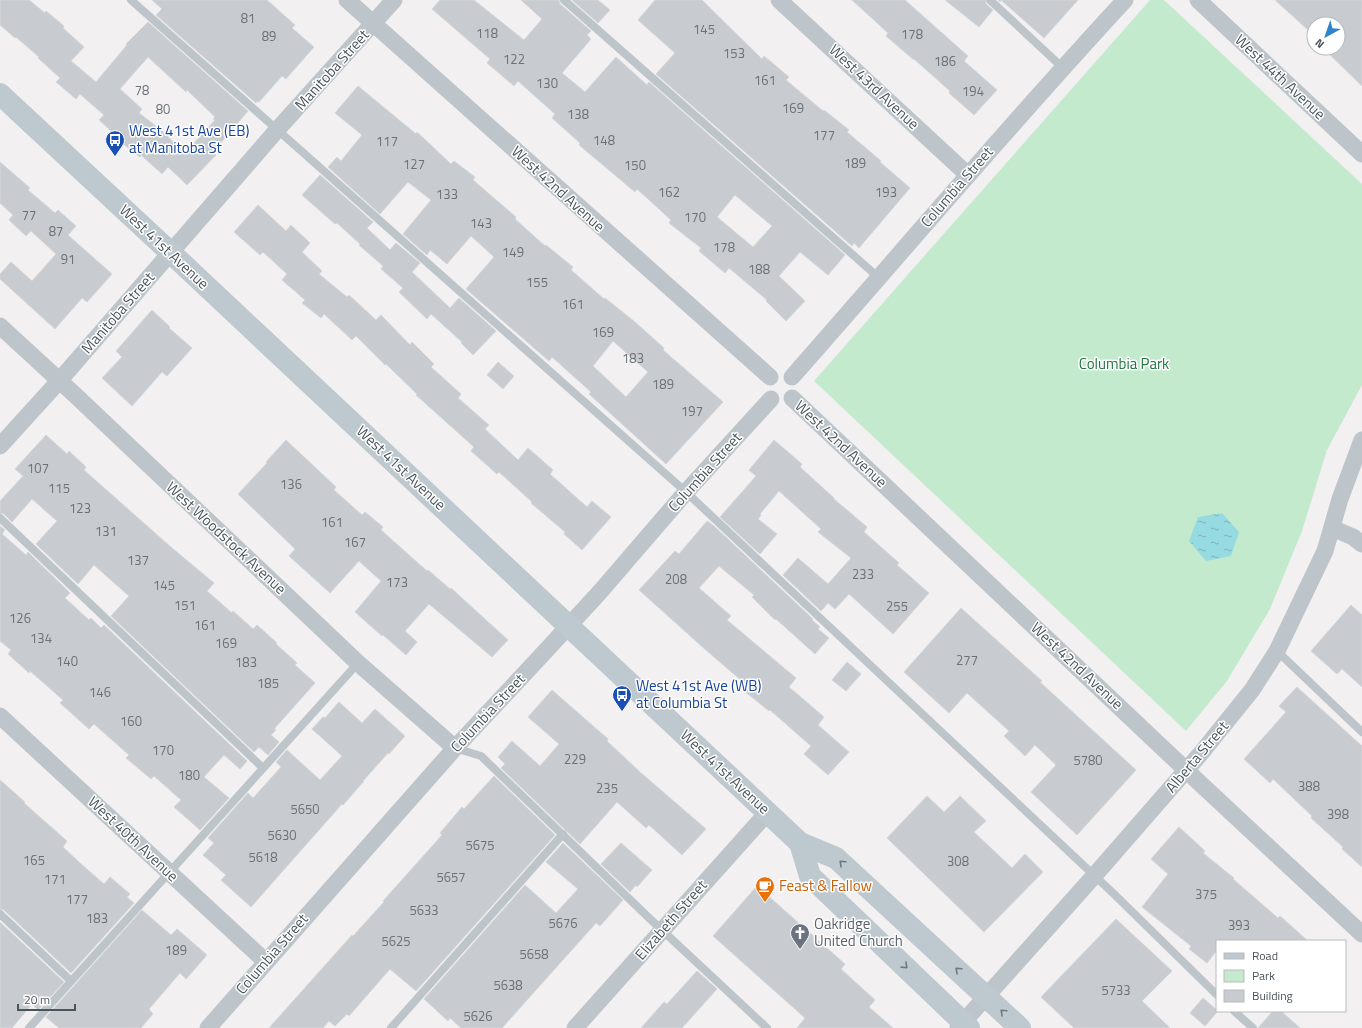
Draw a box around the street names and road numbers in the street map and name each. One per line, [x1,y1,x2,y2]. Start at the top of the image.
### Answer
street label: Manitoba Street [289,24,375,115]
street label: West 44th Avenue [1230,29,1331,125]
street label: West 43rd Avenue [824,39,925,135]
street label: West 42nd Avenue [506,140,610,237]
street label: Columbia Street [915,141,999,232]
street label: West 41st Avenue [114,199,214,294]
street label: Manitoba Street [75,266,160,359]
street label: West 42nd Avenue [790,395,893,493]
street label: West 41st Avenue [351,420,451,515]
street label: Columbia Street [662,426,747,517]
street label: West Woodstock Avenue [161,476,292,600]
street label: West 42nd Avenue [1026,617,1129,715]
street label: Columbia Street [445,668,531,757]
street label: Alberta Street [1160,715,1234,798]
street label: West 41st Avenue [675,724,775,819]
street label: West 40th Avenue [83,791,184,887]
street label: Elizabeth Street [629,874,713,965]
street label: Columbia Street [230,908,314,999]

